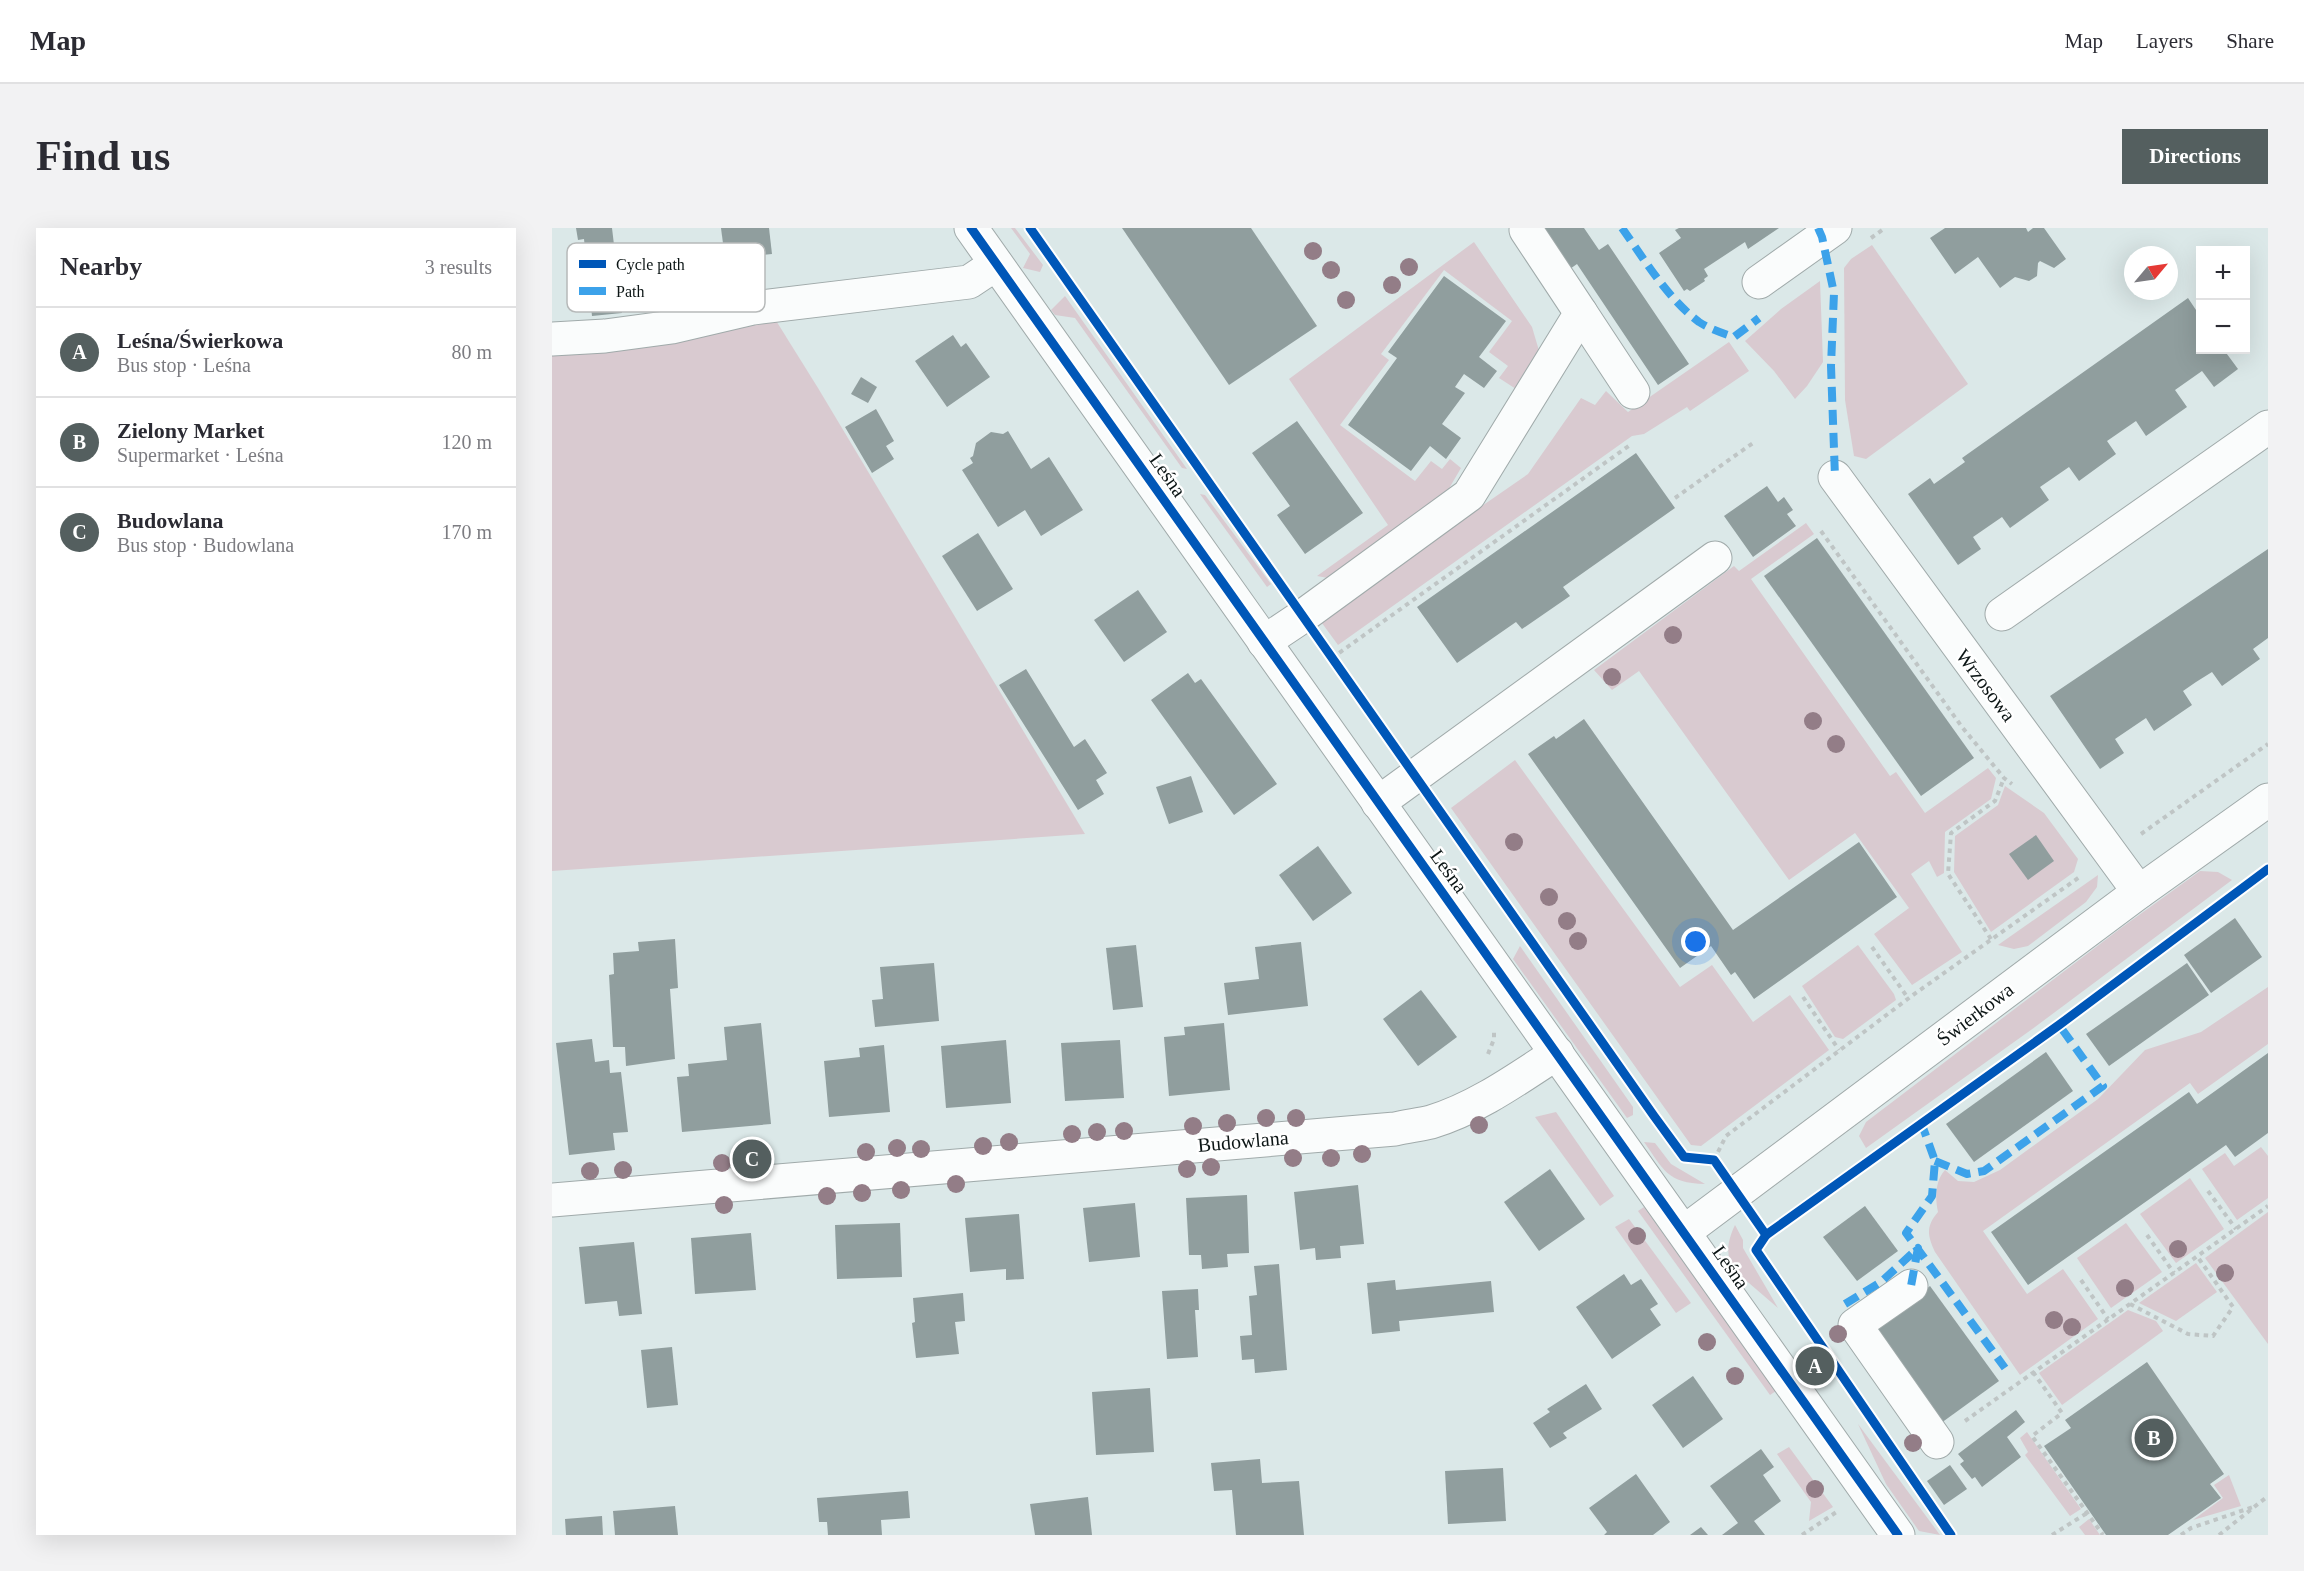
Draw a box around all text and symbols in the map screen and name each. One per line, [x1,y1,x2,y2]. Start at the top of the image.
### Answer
text: Map [30,25,86,56]
text: Map [2065,29,2103,53]
text: Layers [2136,29,2193,53]
text: Share [2226,29,2274,53]
button: Directions [2122,129,2268,184]
text: Find us [36,133,170,179]
legend [567,243,765,312]
north arrow [2124,246,2178,300]
map controls [2196,246,2250,354]
button: + [2196,246,2250,300]
text: Nearby [60,252,142,281]
text: 3 results [425,256,492,278]
text: Cycle path [616,256,685,274]
text: Path [616,283,644,300]
button: − [2196,300,2250,354]
text: Leśna/Świerkowa [117,328,283,353]
text: A [72,341,87,363]
text: 80 m [451,341,492,363]
text: Bus stop · Leśna [117,354,251,376]
text: Zielony Market [117,418,264,443]
text: B [73,431,86,453]
text: 120 m [441,431,492,453]
text: Supermarket · Leśna [117,444,284,466]
street label: Leśna [1145,449,1191,501]
text: Budowlana [117,508,223,533]
text: C [72,521,87,543]
text: 170 m [441,521,492,543]
text: Bus stop · Budowlana [117,534,294,556]
street label: Wrzosowa [1952,645,2020,726]
street label: Leśna [1426,845,1472,897]
your location [1681,927,1710,956]
street label: Świerkowa [1932,977,2018,1050]
street label: Budowlana [1197,1126,1289,1156]
pin: C [732,1136,772,1182]
street label: Leśna [1708,1241,1754,1293]
pin: A [1796,1344,1834,1388]
pin: B [2134,1416,2174,1460]

